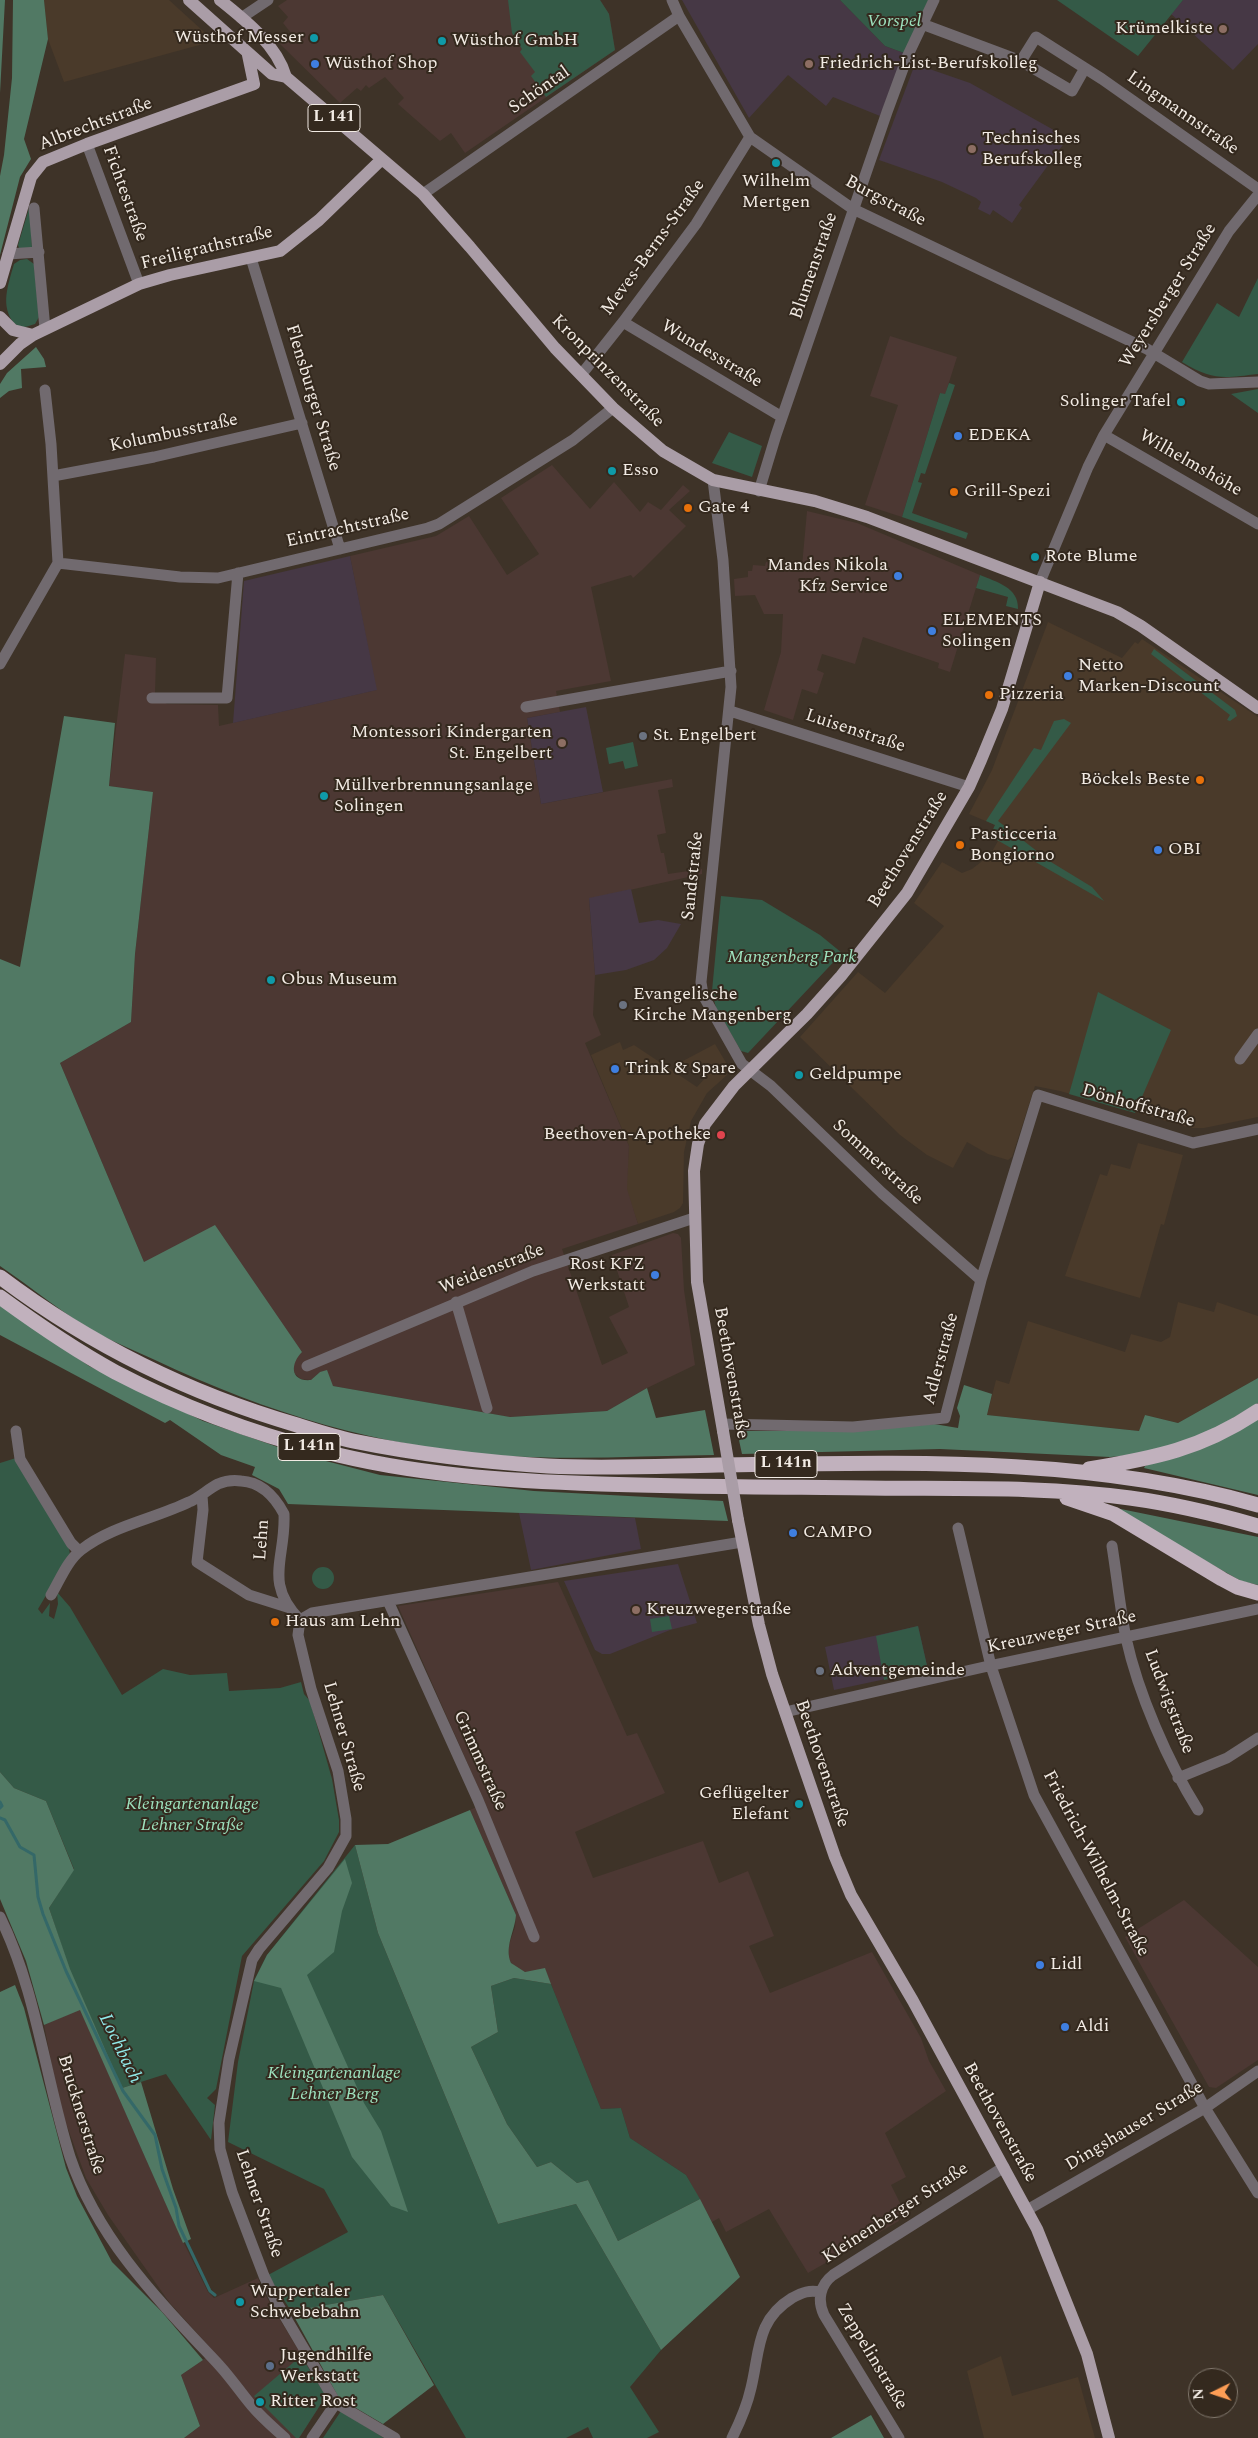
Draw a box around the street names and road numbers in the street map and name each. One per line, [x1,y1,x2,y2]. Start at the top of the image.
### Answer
street label: Schöntal [505,62,575,120]
street label: Lingmannstraße [1122,67,1242,161]
street label: Albrechtstraße [36,93,156,157]
road number: L 141 [308,105,360,132]
street label: Fichtestraße [97,143,151,245]
street label: Burgstraße [841,172,929,232]
street label: Meves-Berns-Straße [597,176,711,320]
street label: Blumenstraße [787,210,843,322]
street label: Weyersberger Straße [1116,220,1222,372]
street label: Freiligrathstraße [139,222,275,276]
street label: Kronprinzenstraße [546,311,668,433]
street label: Wundesstraße [656,316,766,394]
street label: Flensburger Straße [279,322,345,474]
street label: Kolumbusstraße [108,410,240,458]
street label: Wilhelmshöhe [1135,426,1245,502]
street label: Eintrachtstraße [284,504,412,554]
street label: Luisenstraße [802,706,908,758]
street label: Beethovenstraße [864,788,954,912]
street label: Sandstraße [679,831,709,921]
street label: Dönhoffstraße [1079,1081,1197,1133]
street label: Sommerstraße [827,1115,927,1211]
street label: Weidenstraße [436,1240,548,1300]
street label: Beethovenstraße [708,1305,752,1441]
street label: Adlerstraße [919,1311,965,1407]
road number: L 141n [278,1434,340,1460]
road number: L 141n [755,1450,817,1478]
street label: Lehn [251,1519,275,1561]
street label: Kreuzweger Straße [985,1607,1139,1659]
street label: Ludwigstraße [1138,1647,1198,1757]
street label: Lehner Straße [317,1680,369,1794]
street label: Beethovenstraße [789,1697,853,1831]
street label: Grimmstraße [447,1708,511,1814]
street label: Friedrich-Wilhelm-Straße [1037,1767,1153,1961]
street label: Brucknerstraße [52,2053,108,2177]
street label: Beethovenstraße [957,2059,1041,2187]
street label: Dingshauser Straße [1062,2077,1208,2177]
street label: Lehner Straße [229,2147,287,2261]
street label: Kleinenberger Straße [819,2159,973,2269]
street label: Zeppelinstraße [831,2300,911,2414]

